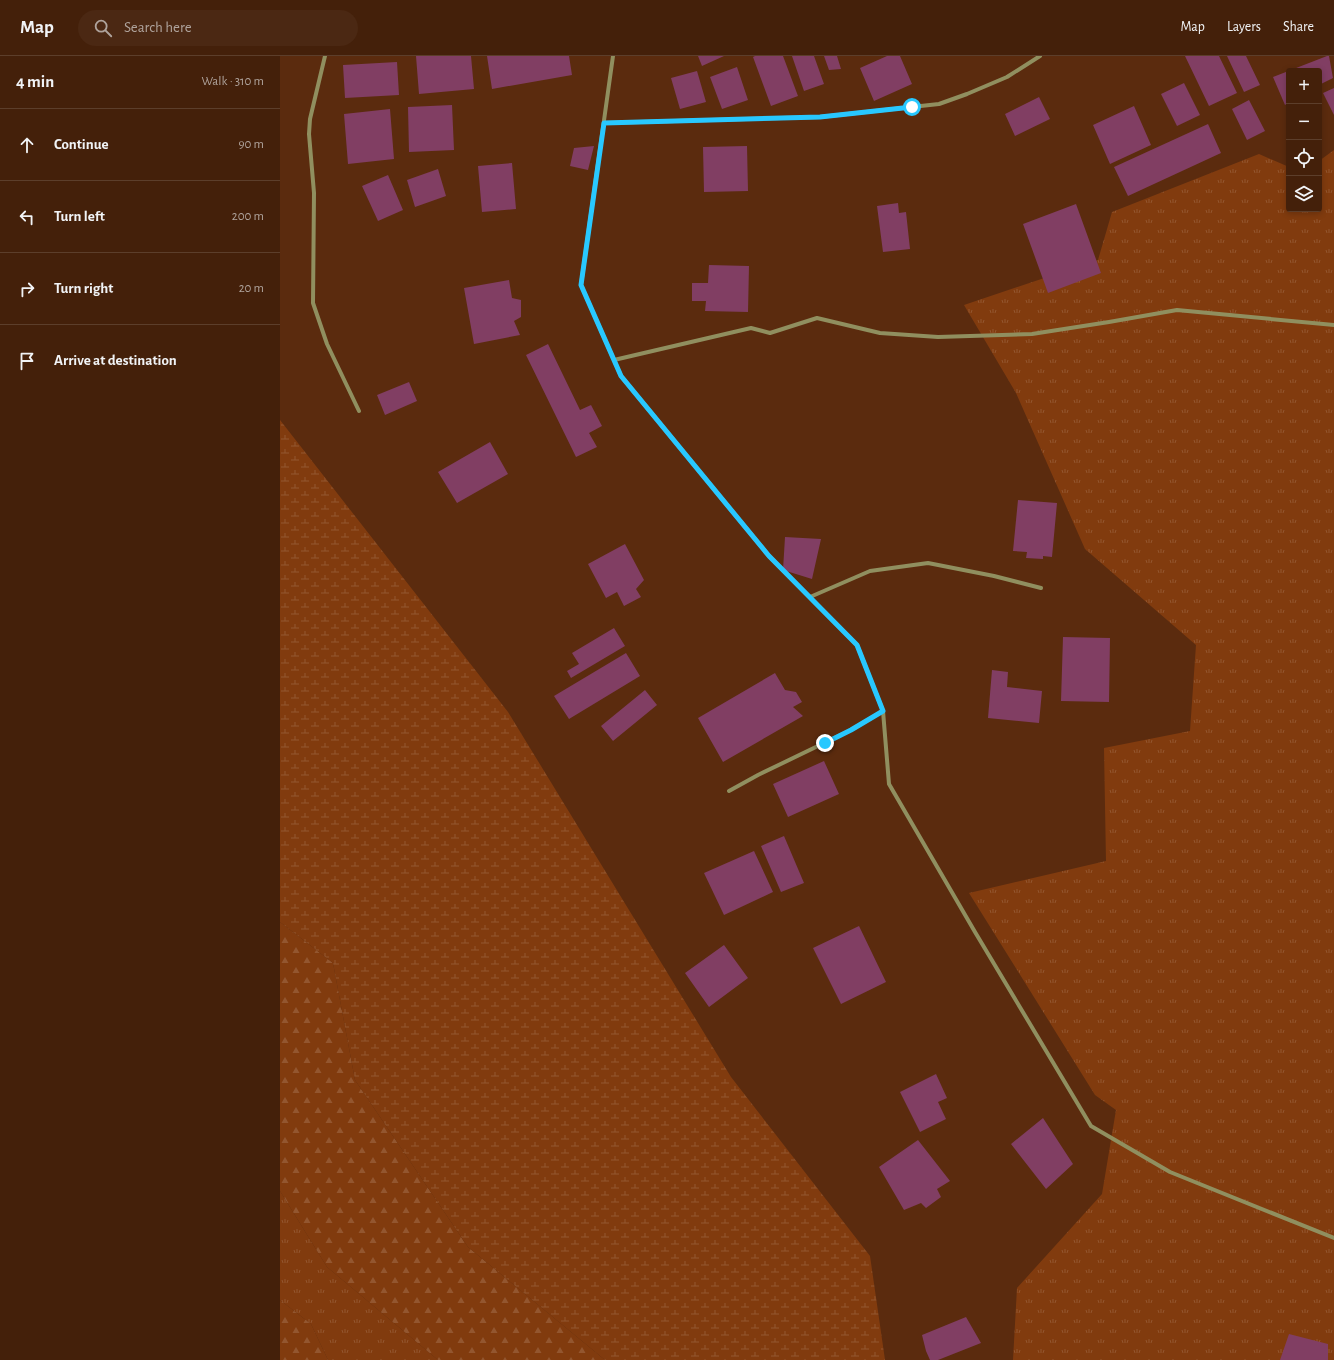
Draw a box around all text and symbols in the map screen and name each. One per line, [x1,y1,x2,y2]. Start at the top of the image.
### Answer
search box [78,10,358,46]
icon: search [92,17,114,39]
text: Map [20,18,54,37]
text: Search here [124,20,192,35]
text: Map [1180,20,1205,34]
text: Layers [1227,20,1261,34]
text: Share [1283,20,1314,34]
map controls [1286,68,1322,212]
button: + [1286,68,1322,104]
text: 4 min [16,73,54,90]
text: Walk · 310 m [201,75,264,88]
route start [903,98,921,116]
button: − [1286,104,1322,140]
icon: ahead [16,134,38,156]
text: Continue [54,137,109,152]
text: 90 m [238,138,264,151]
button: locate [1286,140,1322,176]
button: layers [1286,176,1322,212]
icon: left [16,206,38,228]
text: Turn left [54,209,105,224]
text: 200 m [232,210,264,223]
icon: right [16,278,38,300]
text: Turn right [54,281,113,296]
text: 20 m [239,282,264,295]
icon: arrive [16,350,38,372]
text: Arrive at destination [54,353,177,368]
route end [816,734,834,752]

